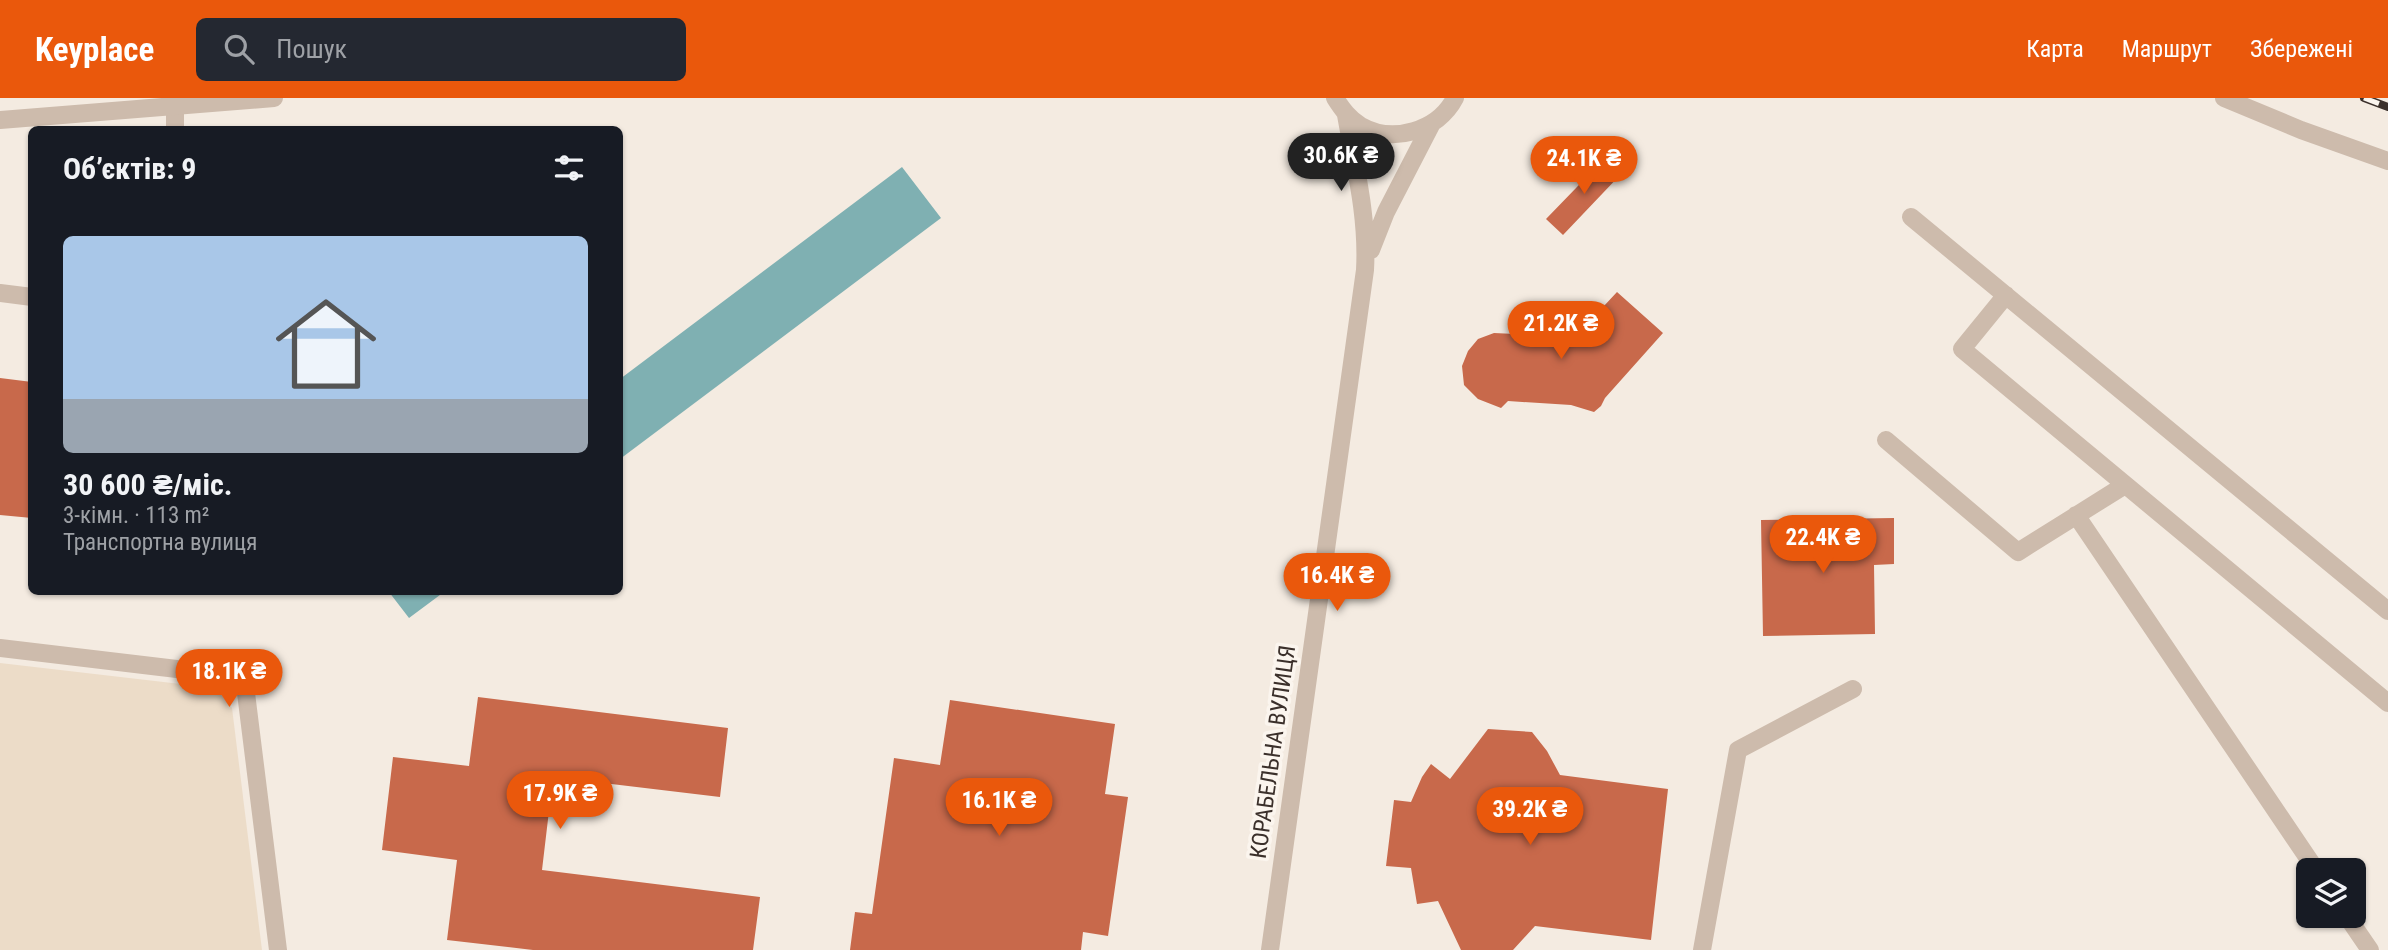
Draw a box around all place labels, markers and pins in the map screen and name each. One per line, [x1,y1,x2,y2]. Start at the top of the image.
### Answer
pin: 30.6K ₴ [1276,134,1406,193]
pin: 24.1K ₴ [1519,136,1649,196]
pin: 21.2K ₴ [1496,302,1626,361]
pin: 22.4K ₴ [1758,516,1888,575]
pin: 16.4K ₴ [1272,554,1402,613]
pin: 18.1K ₴ [164,650,294,709]
pin: 17.9K ₴ [495,772,625,831]
pin: 16.1K ₴ [934,778,1064,838]
pin: 39.2K ₴ [1465,788,1595,847]

